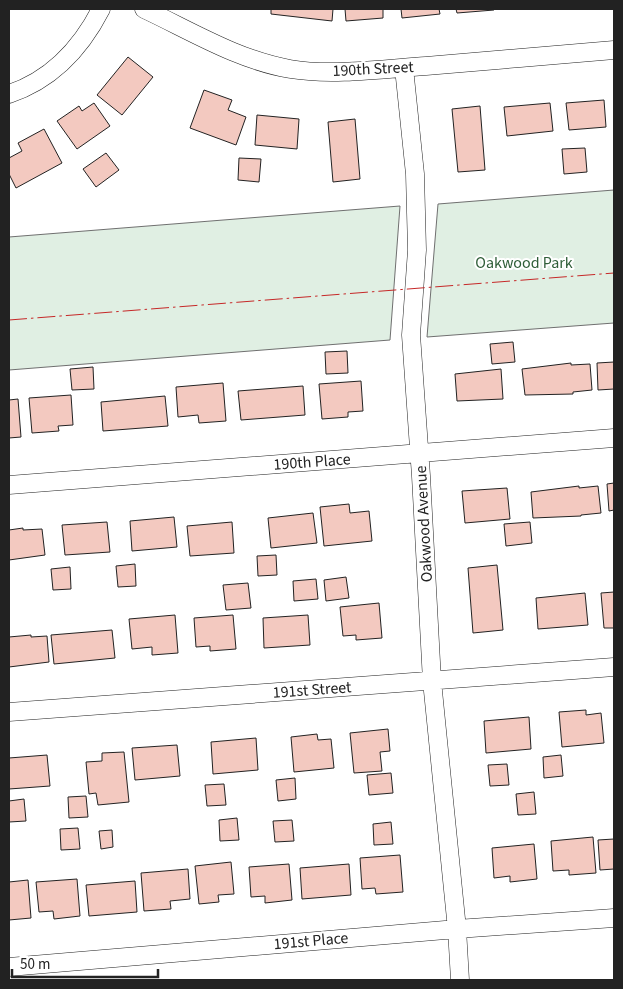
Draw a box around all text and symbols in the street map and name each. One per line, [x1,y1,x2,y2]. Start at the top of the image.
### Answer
street label: 190th Street [332,56,415,82]
park label: Oakwood Park [475,252,573,274]
street label: 190th Place [273,448,351,476]
street label: Oakwood Avenue [410,465,438,583]
street label: 191st Street [272,676,353,704]
street label: 191st Place [273,927,349,955]
scale bar [12,946,159,978]
text: 50 m [20,954,50,975]

